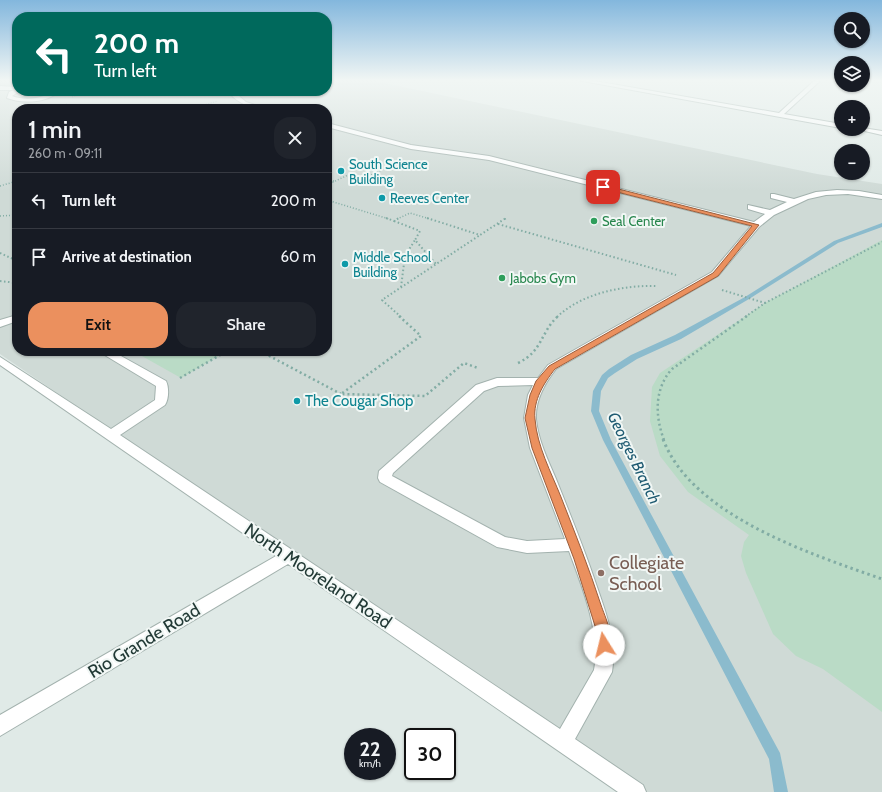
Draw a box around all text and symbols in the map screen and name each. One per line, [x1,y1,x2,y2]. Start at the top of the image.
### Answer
map controls [834,12,870,180]
button: search [834,12,870,48]
text: 200 m [94,26,179,60]
icon: left [28,28,80,80]
button: layers [834,56,870,92]
text: Turn left [94,60,157,82]
button: + [834,100,870,136]
text: 1 min [28,115,82,144]
button: close [274,117,316,159]
button: − [834,144,870,180]
text: 260 m · 09:11 [28,145,102,161]
place label: South Science Building [349,156,428,187]
marker: South Science Building [336,166,346,176]
pin [586,170,620,204]
icon: arrive [592,176,614,198]
icon: left [28,190,50,212]
place label: Reeves Center [390,190,470,206]
text: Turn left [62,192,116,210]
text: 200 m [271,192,316,210]
marker: Reeves Center [377,193,387,203]
place label: Seal Center [602,213,666,229]
marker: Seal Center [589,216,599,226]
icon: arrive [28,246,50,268]
text: Arrive at destination [62,248,192,266]
text: 60 m [280,248,316,266]
place label: Middle School Building [353,249,431,280]
marker: Middle School Building [340,259,350,269]
place label: Jabobs Gym [509,270,576,286]
marker: Jabobs Gym [497,273,507,283]
button: Exit [28,302,168,348]
button: Share [176,302,316,348]
place label: The Cougar Shop [305,392,413,410]
marker: The Cougar Shop [292,396,302,406]
water label: Georges Branch [604,409,664,507]
street label: North Mooreland Road [240,519,396,633]
place label: Collegiate School [609,552,684,595]
marker: Collegiate School [596,568,606,578]
street label: Rio Grande Road [84,599,204,683]
position arrow [583,624,625,666]
speed limit sign: 30 [404,728,456,780]
text: 22 [359,737,381,761]
text: km/h [359,757,381,770]

